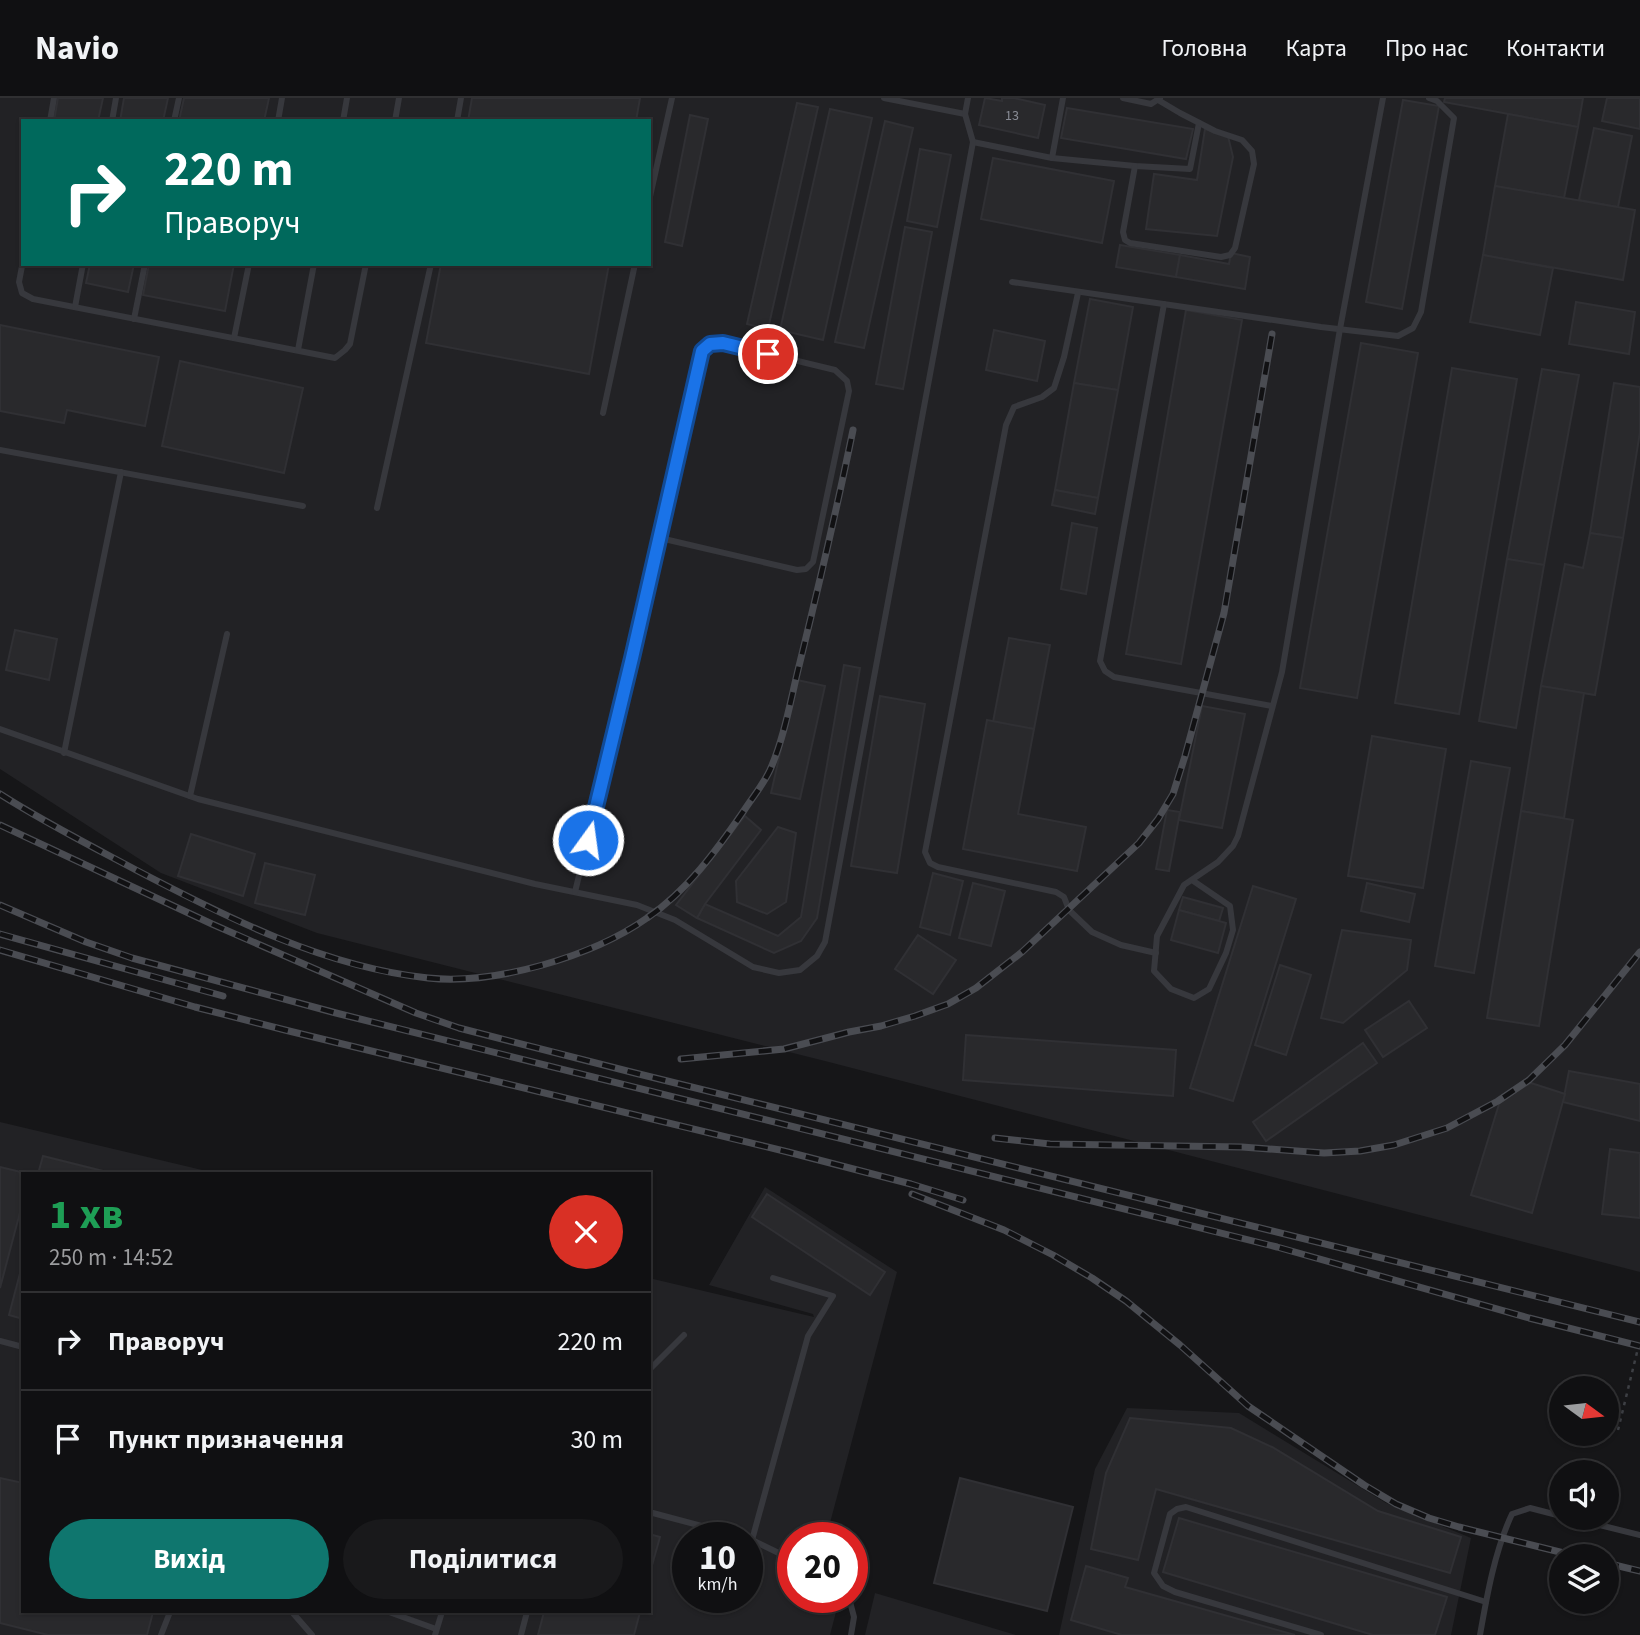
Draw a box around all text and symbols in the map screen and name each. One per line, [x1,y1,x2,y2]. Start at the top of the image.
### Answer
text: Navio [35,25,119,72]
text: Головна [1161,31,1247,66]
text: Карта [1285,31,1347,66]
text: Про нас [1385,31,1468,66]
text: Контакти [1506,31,1605,66]
house number: 13 [1005,106,1019,126]
text: 220 m [164,135,293,205]
icon: right [49,147,140,238]
text: Праворуч [164,200,301,246]
pin [738,324,798,384]
icon: arrive [749,335,787,373]
position arrow [551,803,625,877]
text: 1 хв [49,1185,123,1245]
button: close [549,1195,623,1269]
text: 250 m · 14:52 [49,1241,173,1274]
icon: right [49,1322,87,1360]
text: Праворуч [108,1323,224,1360]
text: 220 m [557,1323,623,1360]
north arrow [1549,1376,1619,1446]
map controls [1549,1376,1619,1614]
icon: arrive [49,1420,87,1458]
text: Пункт призначення [108,1421,344,1458]
text: 30 m [570,1421,623,1458]
button: sound [1549,1460,1619,1530]
button: Вихід [49,1519,329,1599]
button: Поділитися [343,1519,623,1599]
speed limit sign: 20 [777,1522,868,1613]
text: 10 [699,1533,736,1583]
button: layers [1549,1544,1619,1614]
text: km/h [698,1572,737,1597]

